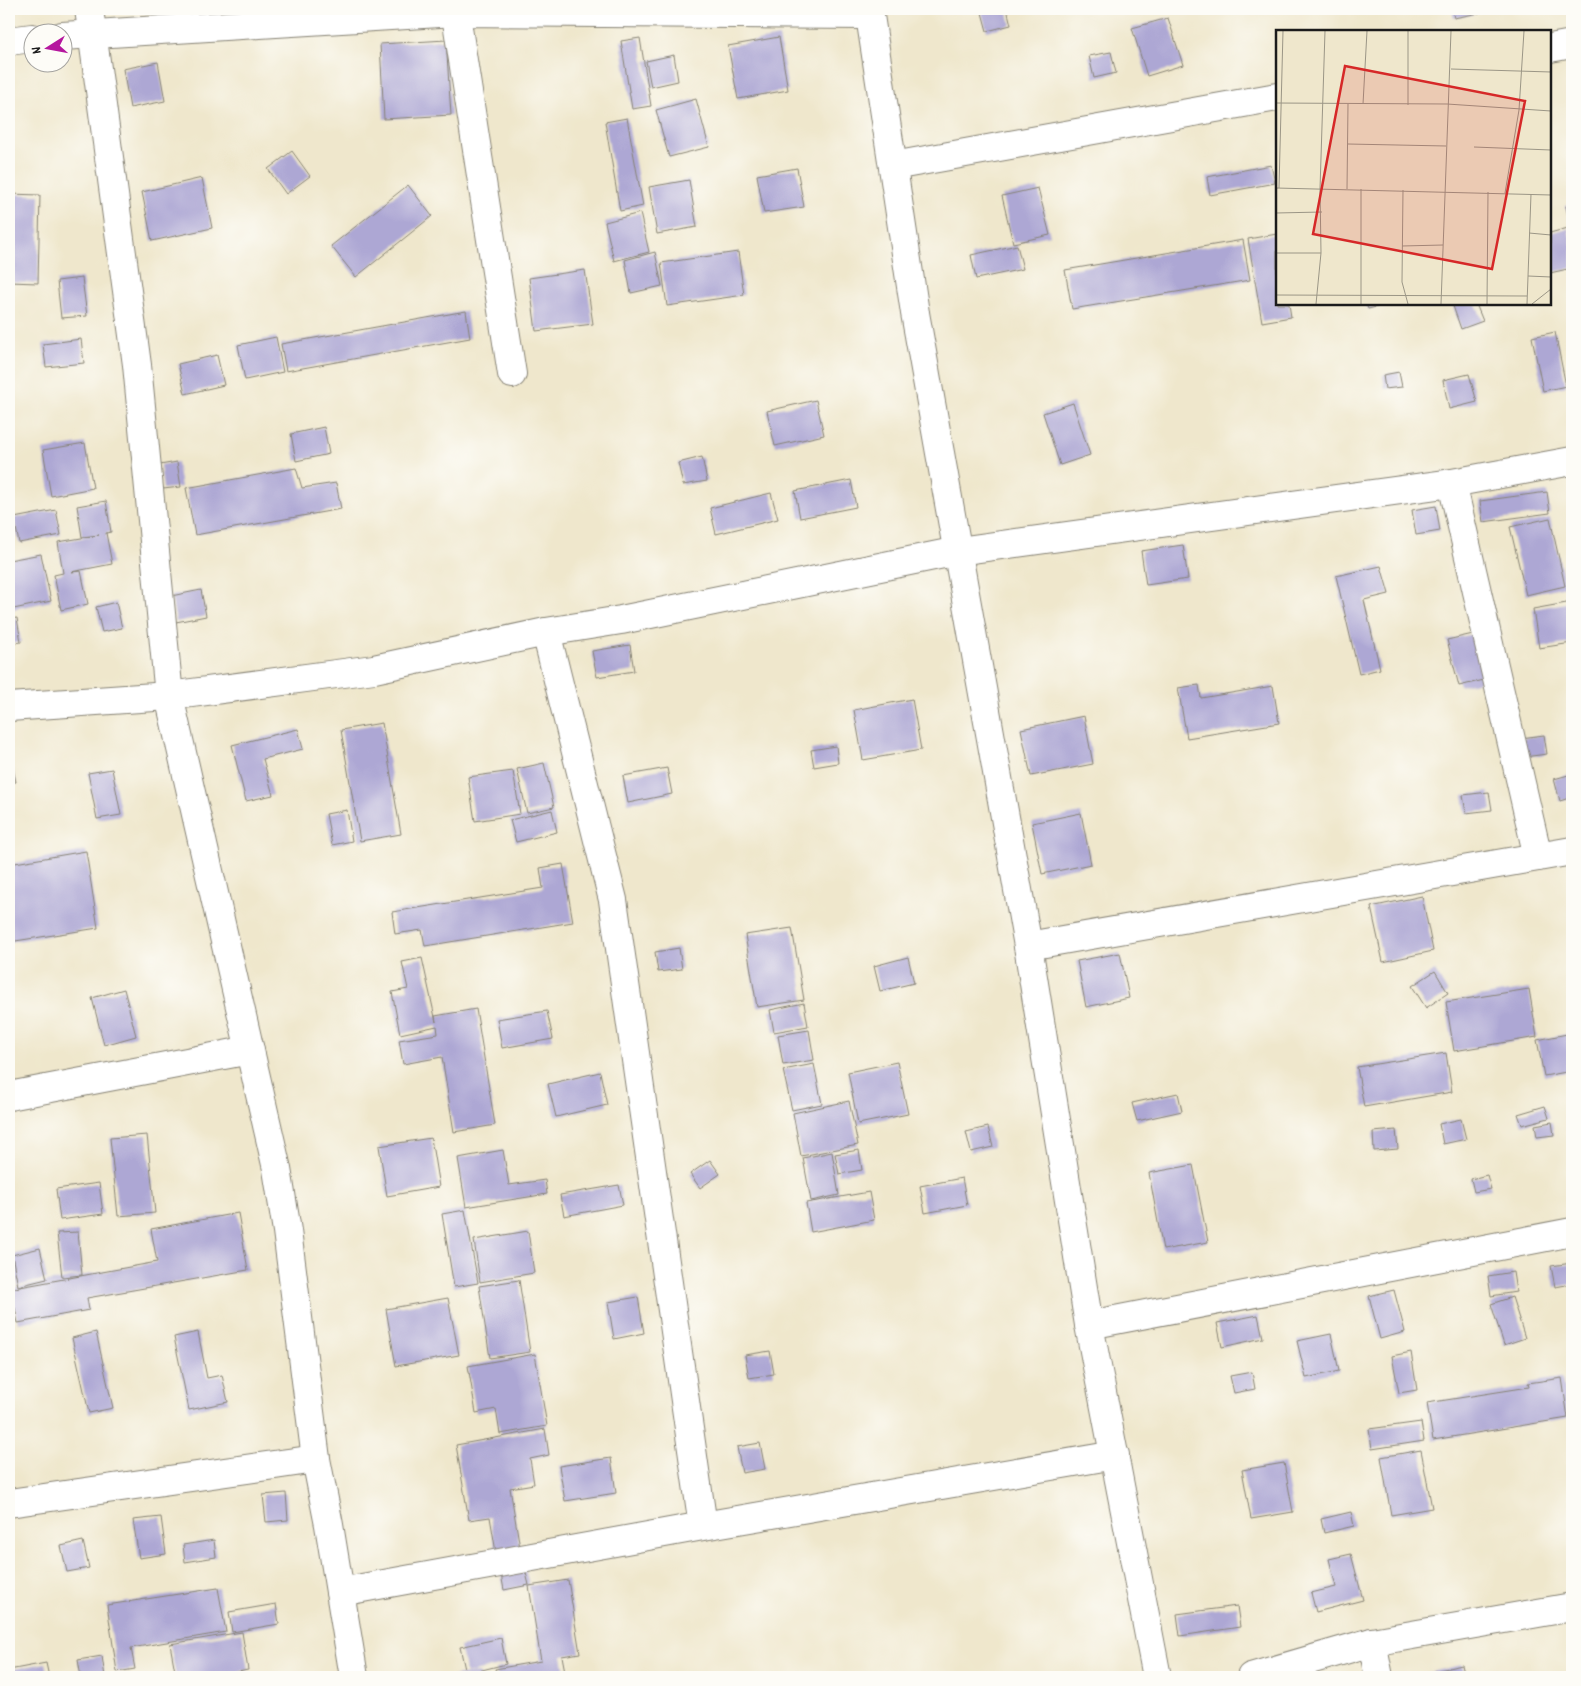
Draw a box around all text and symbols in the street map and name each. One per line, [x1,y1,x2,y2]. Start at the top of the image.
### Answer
north arrow [22,22,72,72]
inset map [1276,30,1551,305]
text: N [27,45,48,55]

